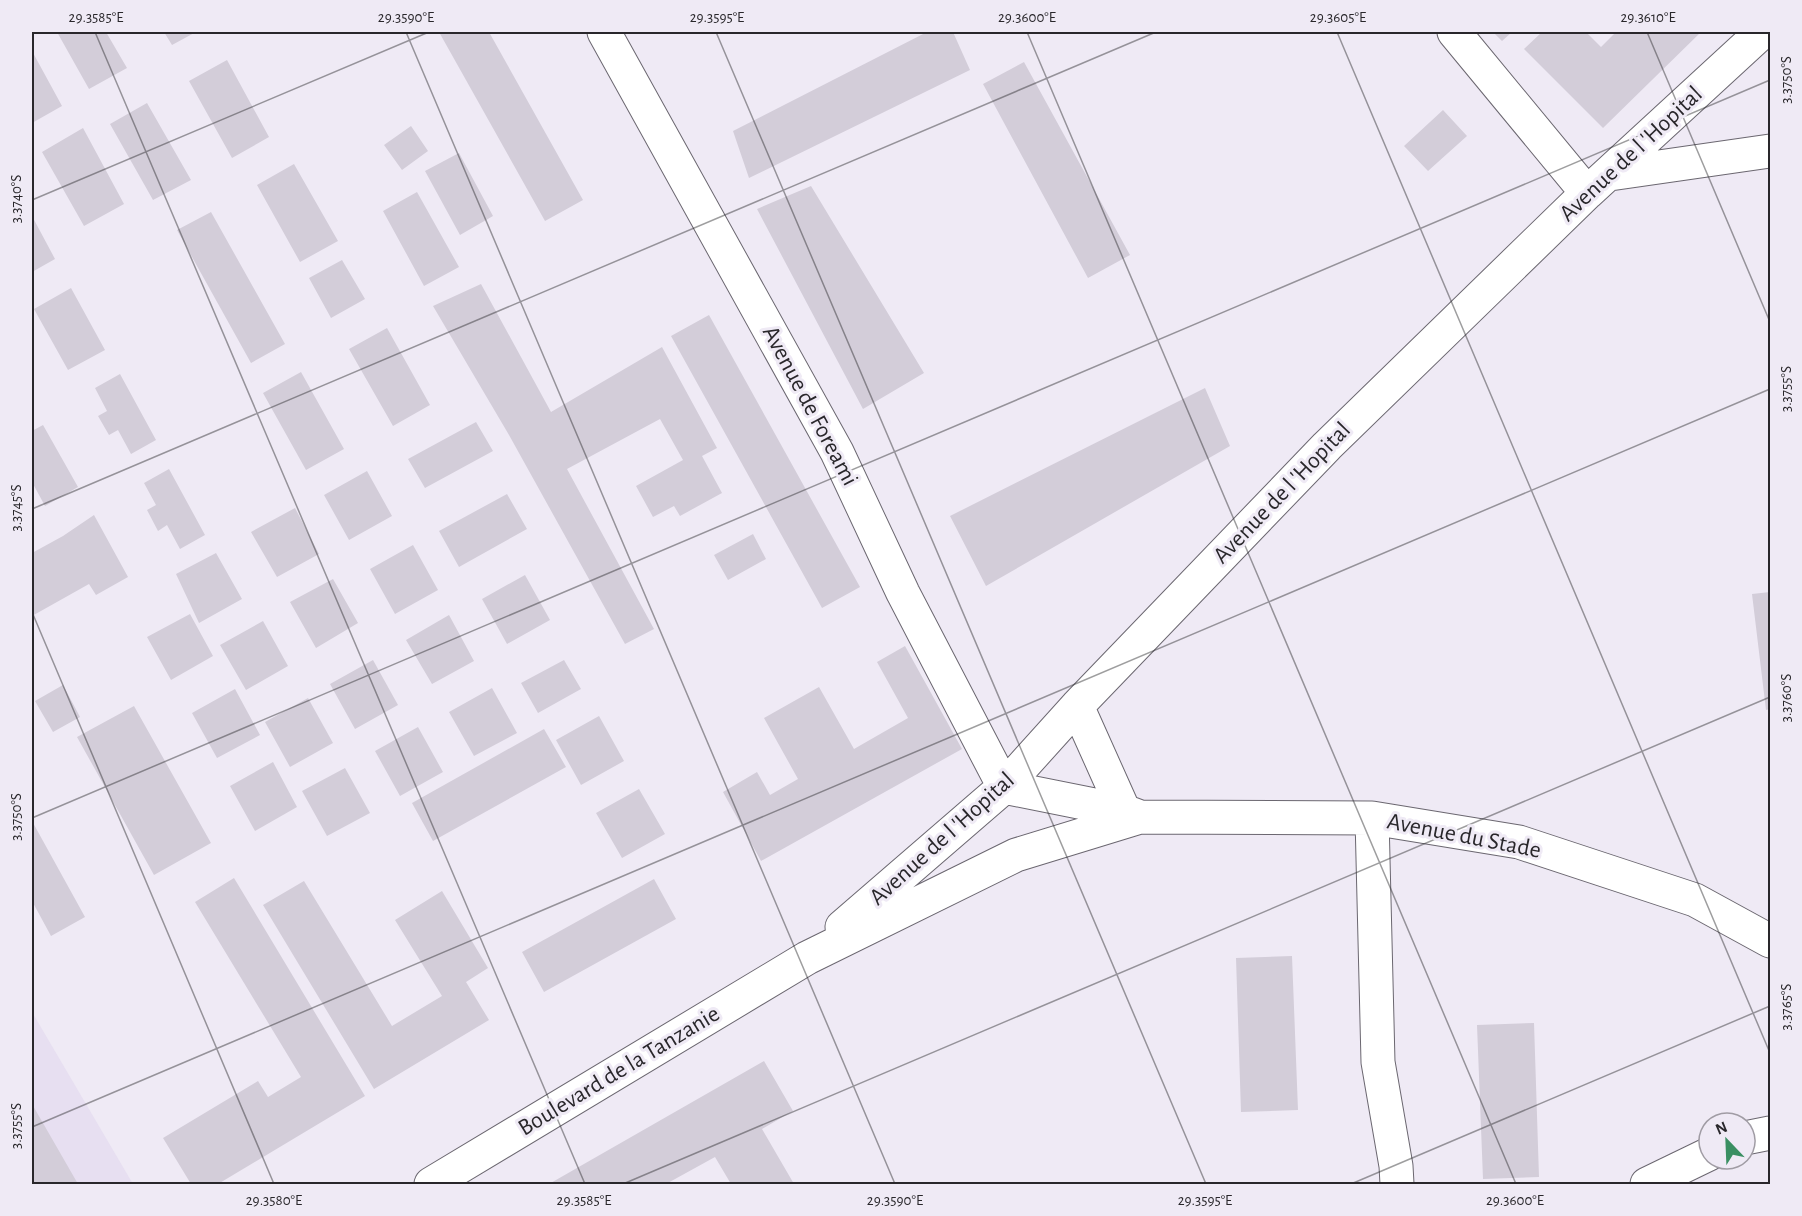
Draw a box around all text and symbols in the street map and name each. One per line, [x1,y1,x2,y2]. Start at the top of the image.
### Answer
text: 29.3585°E [69,10,123,25]
text: 29.3590°E [378,10,434,25]
text: 29.3595°E [690,10,744,25]
text: 29.3600°E [998,10,1056,25]
text: 29.3605°E [1310,10,1366,25]
text: 29.3610°E [1620,10,1676,25]
text: 3.3750°S [1779,56,1794,104]
street label: Avenue de l 'Hopital [1555,82,1707,226]
text: 3.3740°S [9,175,24,223]
street label: Avenue de Foreami [758,322,862,490]
text: 3.3755°S [1779,366,1794,412]
street label: Avenue de l 'Hopital [1209,418,1355,568]
text: 3.3745°S [9,484,24,532]
text: 3.3760°S [1779,674,1794,722]
street label: Avenue de l 'Hopital [865,768,1019,910]
text: 3.3750°S [9,793,24,841]
street label: Avenue du Stade [1385,809,1543,863]
text: 3.3765°S [1779,984,1794,1030]
street label: Boulevard de la Tanzanie [514,1001,724,1141]
text: 3.3755°S [9,1103,24,1149]
north arrow [1697,1111,1757,1171]
text: N [1713,1119,1730,1138]
text: 29.3580°E [246,1193,302,1208]
text: 29.3585°E [557,1193,611,1208]
text: 29.3590°E [867,1193,923,1208]
text: 29.3595°E [1178,1193,1232,1208]
text: 29.3600°E [1486,1193,1544,1208]

